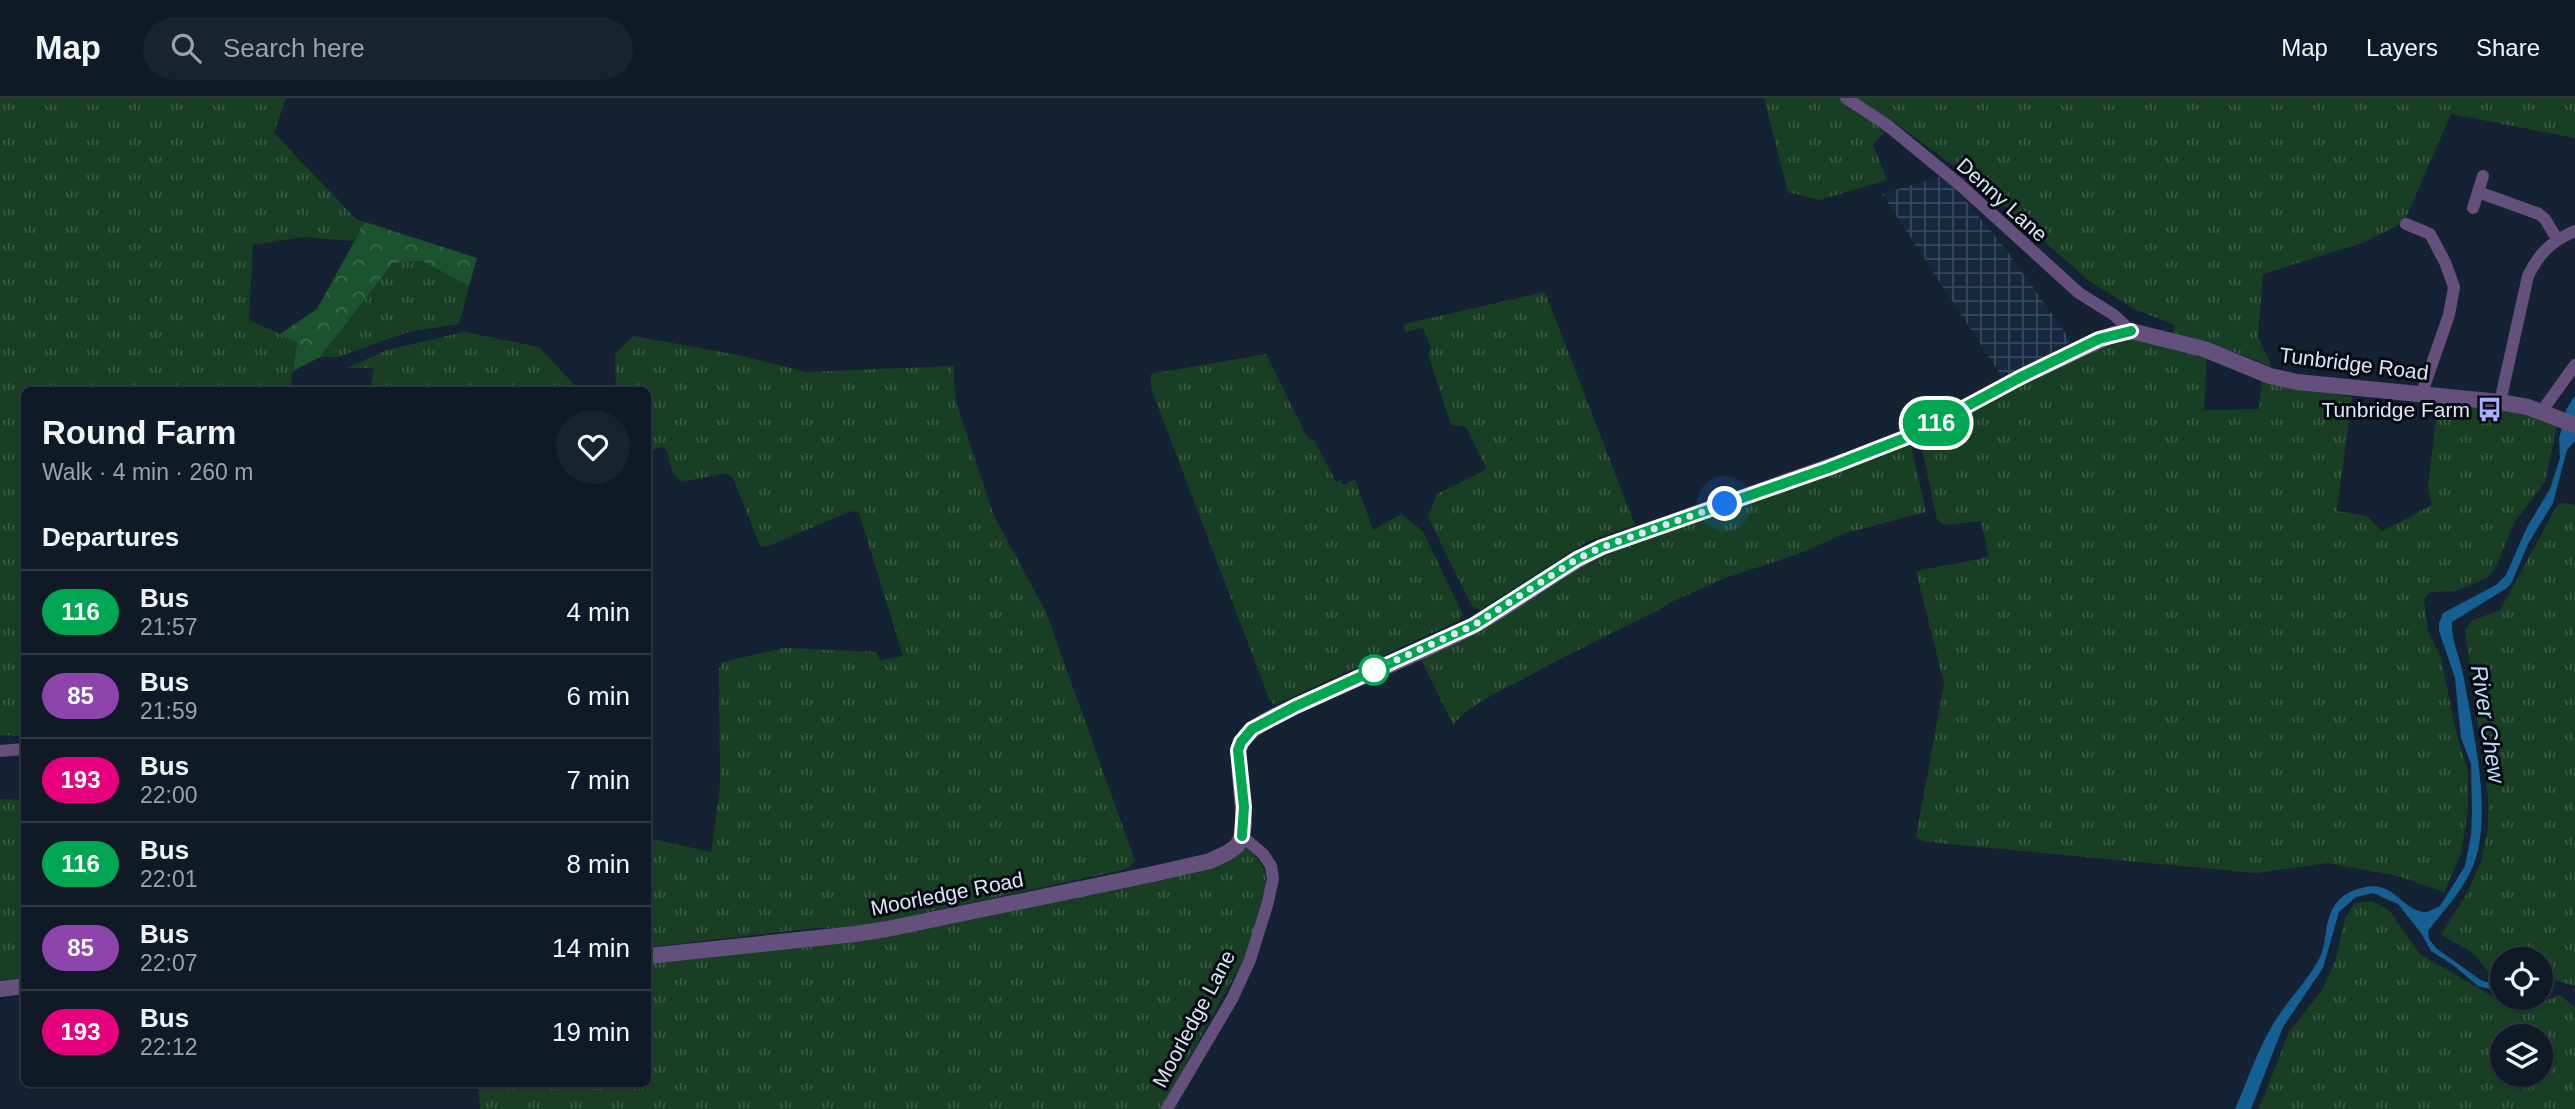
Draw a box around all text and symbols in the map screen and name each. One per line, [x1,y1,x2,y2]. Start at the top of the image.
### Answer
search box [143,17,633,80]
text: Map [35,29,101,66]
icon: search [167,29,205,67]
text: Search here [223,33,365,63]
text: Map [2281,34,2328,61]
text: Layers [2366,34,2438,61]
text: Share [2476,34,2540,61]
street label: Denny Lane [1953,153,2052,246]
street label: Tunbridge Road [2278,343,2430,384]
bus stop icon: Tunbridge Farm [2476,396,2504,424]
place label: Tunbridge Farm [2321,398,2470,421]
line badge: 116 [1896,400,1976,446]
text: 116 [1917,409,1955,436]
button: heart [556,410,630,484]
text: Round Farm [42,414,236,451]
text: Walk · 4 min · 260 m [42,459,253,485]
your location [1707,486,1742,521]
text: Departures [42,522,179,552]
text: Bus [140,583,189,613]
text: 4 min [566,597,630,627]
text: 116 [61,598,100,625]
text: 21:57 [140,614,198,640]
unlabelled marker [1359,655,1389,685]
water label: River Chew [2466,663,2510,786]
text: Bus [140,667,189,697]
text: 6 min [566,681,630,711]
text: 85 [67,682,94,709]
text: 21:59 [140,698,198,724]
text: Bus [140,751,189,781]
text: 7 min [566,765,630,795]
text: 193 [60,766,101,793]
text: 22:00 [140,782,198,808]
text: Bus [140,835,189,865]
text: 8 min [566,849,630,879]
text: 116 [61,850,100,877]
text: 22:01 [140,866,198,892]
street label: Moorledge Road [869,867,1025,920]
text: Bus [140,919,189,949]
text: 14 min [552,933,630,963]
text: 85 [67,934,94,961]
street label: Moorledge Lane [1148,946,1239,1091]
map controls [2490,947,2553,1087]
button: locate [2490,947,2553,1010]
text: 22:07 [140,950,198,976]
text: Bus [140,1003,189,1033]
text: 19 min [552,1017,630,1047]
text: 193 [60,1018,101,1045]
button: layers [2490,1024,2553,1087]
text: 22:12 [140,1034,198,1060]

